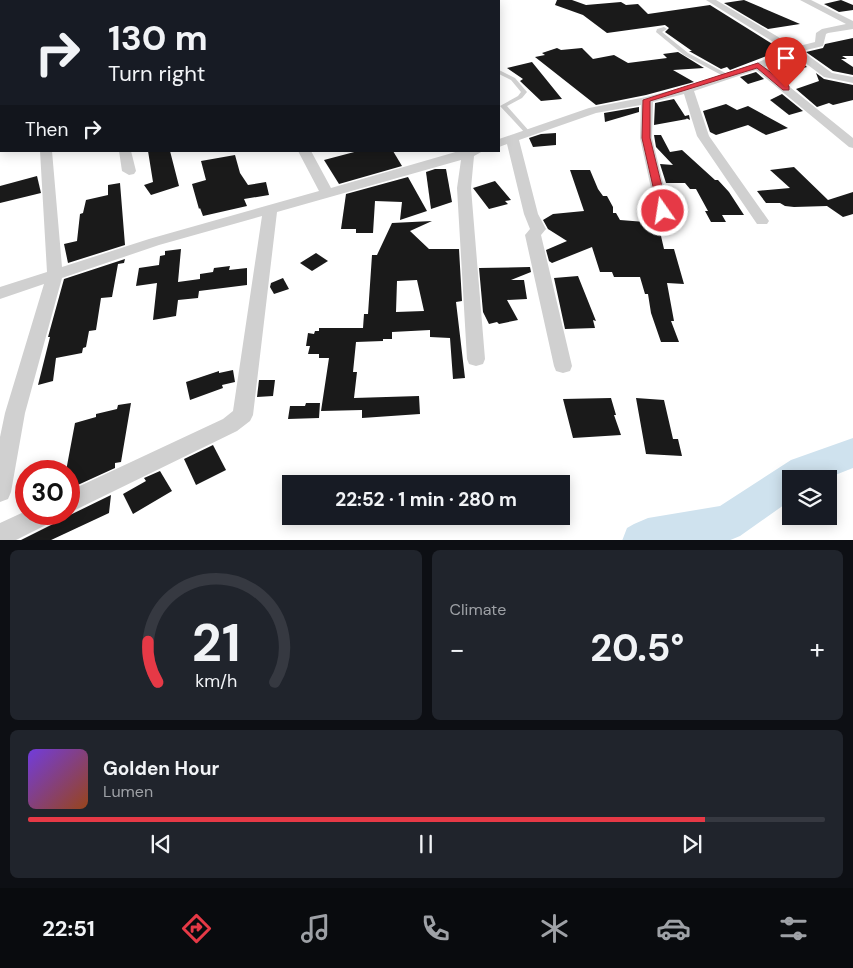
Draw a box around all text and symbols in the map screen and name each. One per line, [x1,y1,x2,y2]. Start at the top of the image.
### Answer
text: 130 m [108,15,208,61]
icon: right [25,20,90,85]
pin [765,37,807,88]
icon: arrive [772,44,800,72]
text: Turn right [108,59,205,88]
icon: right [78,115,106,143]
text: Then [25,117,68,142]
position arrow [636,184,688,236]
speed limit sign: 30 [15,460,80,525]
map controls [782,470,837,525]
button: layers [782,470,837,525]
text: 22:52 · 1 min · 280 m [335,487,517,512]
text: Climate [450,599,506,620]
text: 21 [191,609,240,677]
text: 20.5° [590,623,684,673]
text: − [450,631,465,668]
text: + [810,631,825,668]
text: km/h [195,669,237,693]
text: Golden Hour [103,756,219,781]
text: Lumen [103,781,153,802]
icon: previous [147,830,175,858]
icon: pause [412,830,440,858]
icon: next [678,830,706,858]
icon: directions [179,911,214,946]
icon: music [298,911,333,946]
icon: phone [418,911,453,946]
icon: climate [537,911,572,946]
icon: car [656,911,691,946]
icon: filters [776,911,811,946]
text: 22:51 [42,914,95,943]

